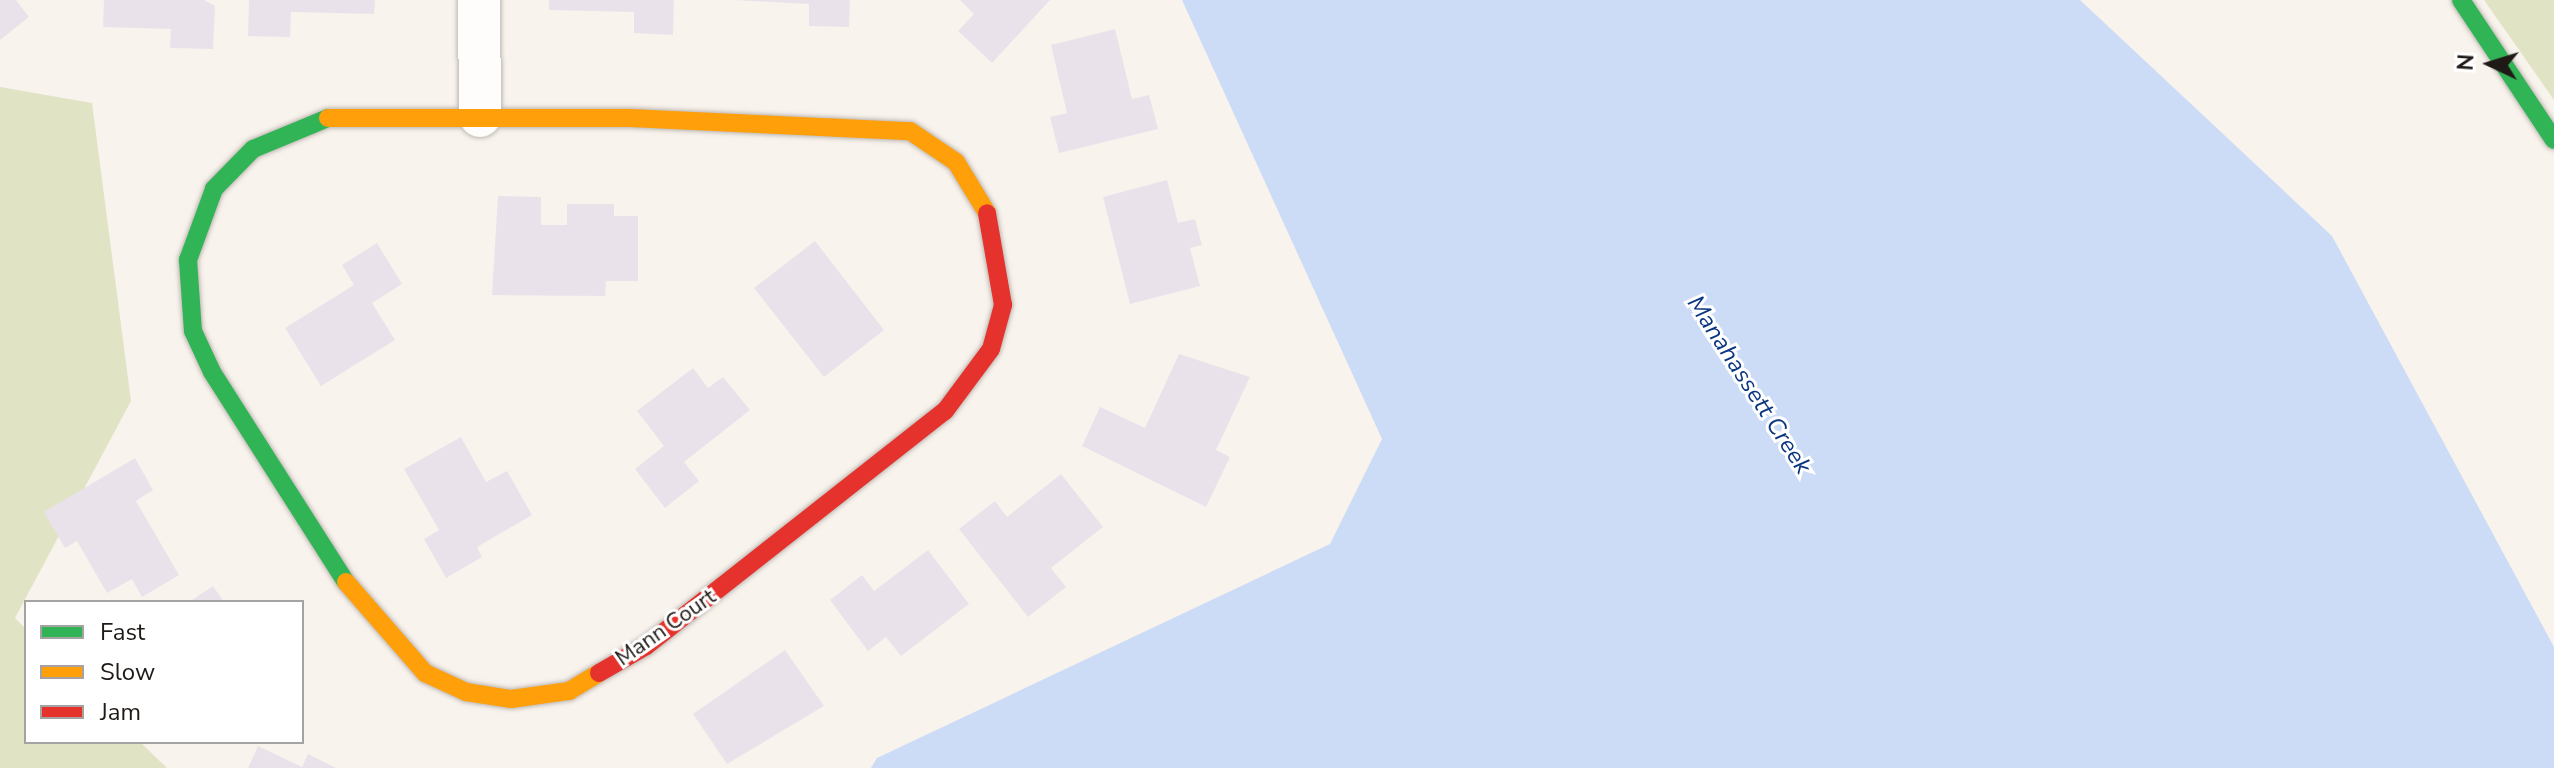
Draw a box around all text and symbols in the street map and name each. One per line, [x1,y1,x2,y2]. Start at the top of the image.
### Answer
north arrow [2450,24,2530,104]
text: N [2451,53,2482,72]
water label: Manahassett Creek [1681,291,1817,479]
street label: Mann Court [611,584,721,672]
legend [24,600,304,744]
text: Fast [100,616,145,648]
text: Slow [100,656,155,688]
text: Jam [100,696,141,728]

